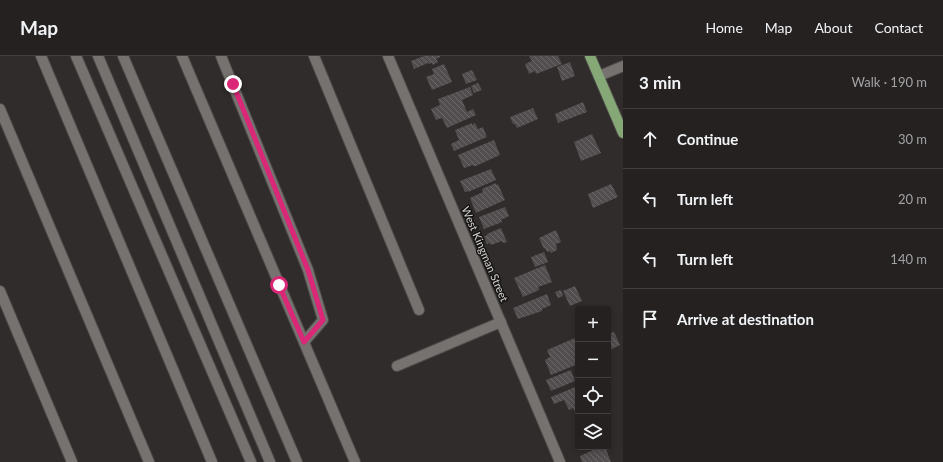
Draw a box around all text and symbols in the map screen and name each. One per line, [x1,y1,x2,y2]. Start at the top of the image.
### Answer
text: Map [20,16,58,39]
text: Home [705,19,743,36]
text: Map [765,19,792,36]
text: About [814,19,852,36]
text: Contact [874,19,923,36]
text: 3 min [639,72,681,93]
text: Walk · 190 m [851,74,927,90]
route end [224,75,242,93]
icon: ahead [639,128,661,150]
text: Continue [677,130,738,148]
text: 30 m [898,131,927,147]
icon: left [639,188,661,210]
text: Turn left [677,190,733,208]
text: 20 m [898,191,927,207]
street label: West Kingman Street [459,204,511,303]
icon: left [639,248,661,270]
text: Turn left [677,250,733,268]
text: 140 m [890,251,927,267]
route start [270,276,288,294]
map controls [575,306,611,450]
button: + [575,306,611,342]
icon: arrive [639,308,661,330]
text: Arrive at destination [677,310,814,328]
button: − [575,342,611,378]
button: locate [575,378,611,414]
button: layers [575,414,611,450]

